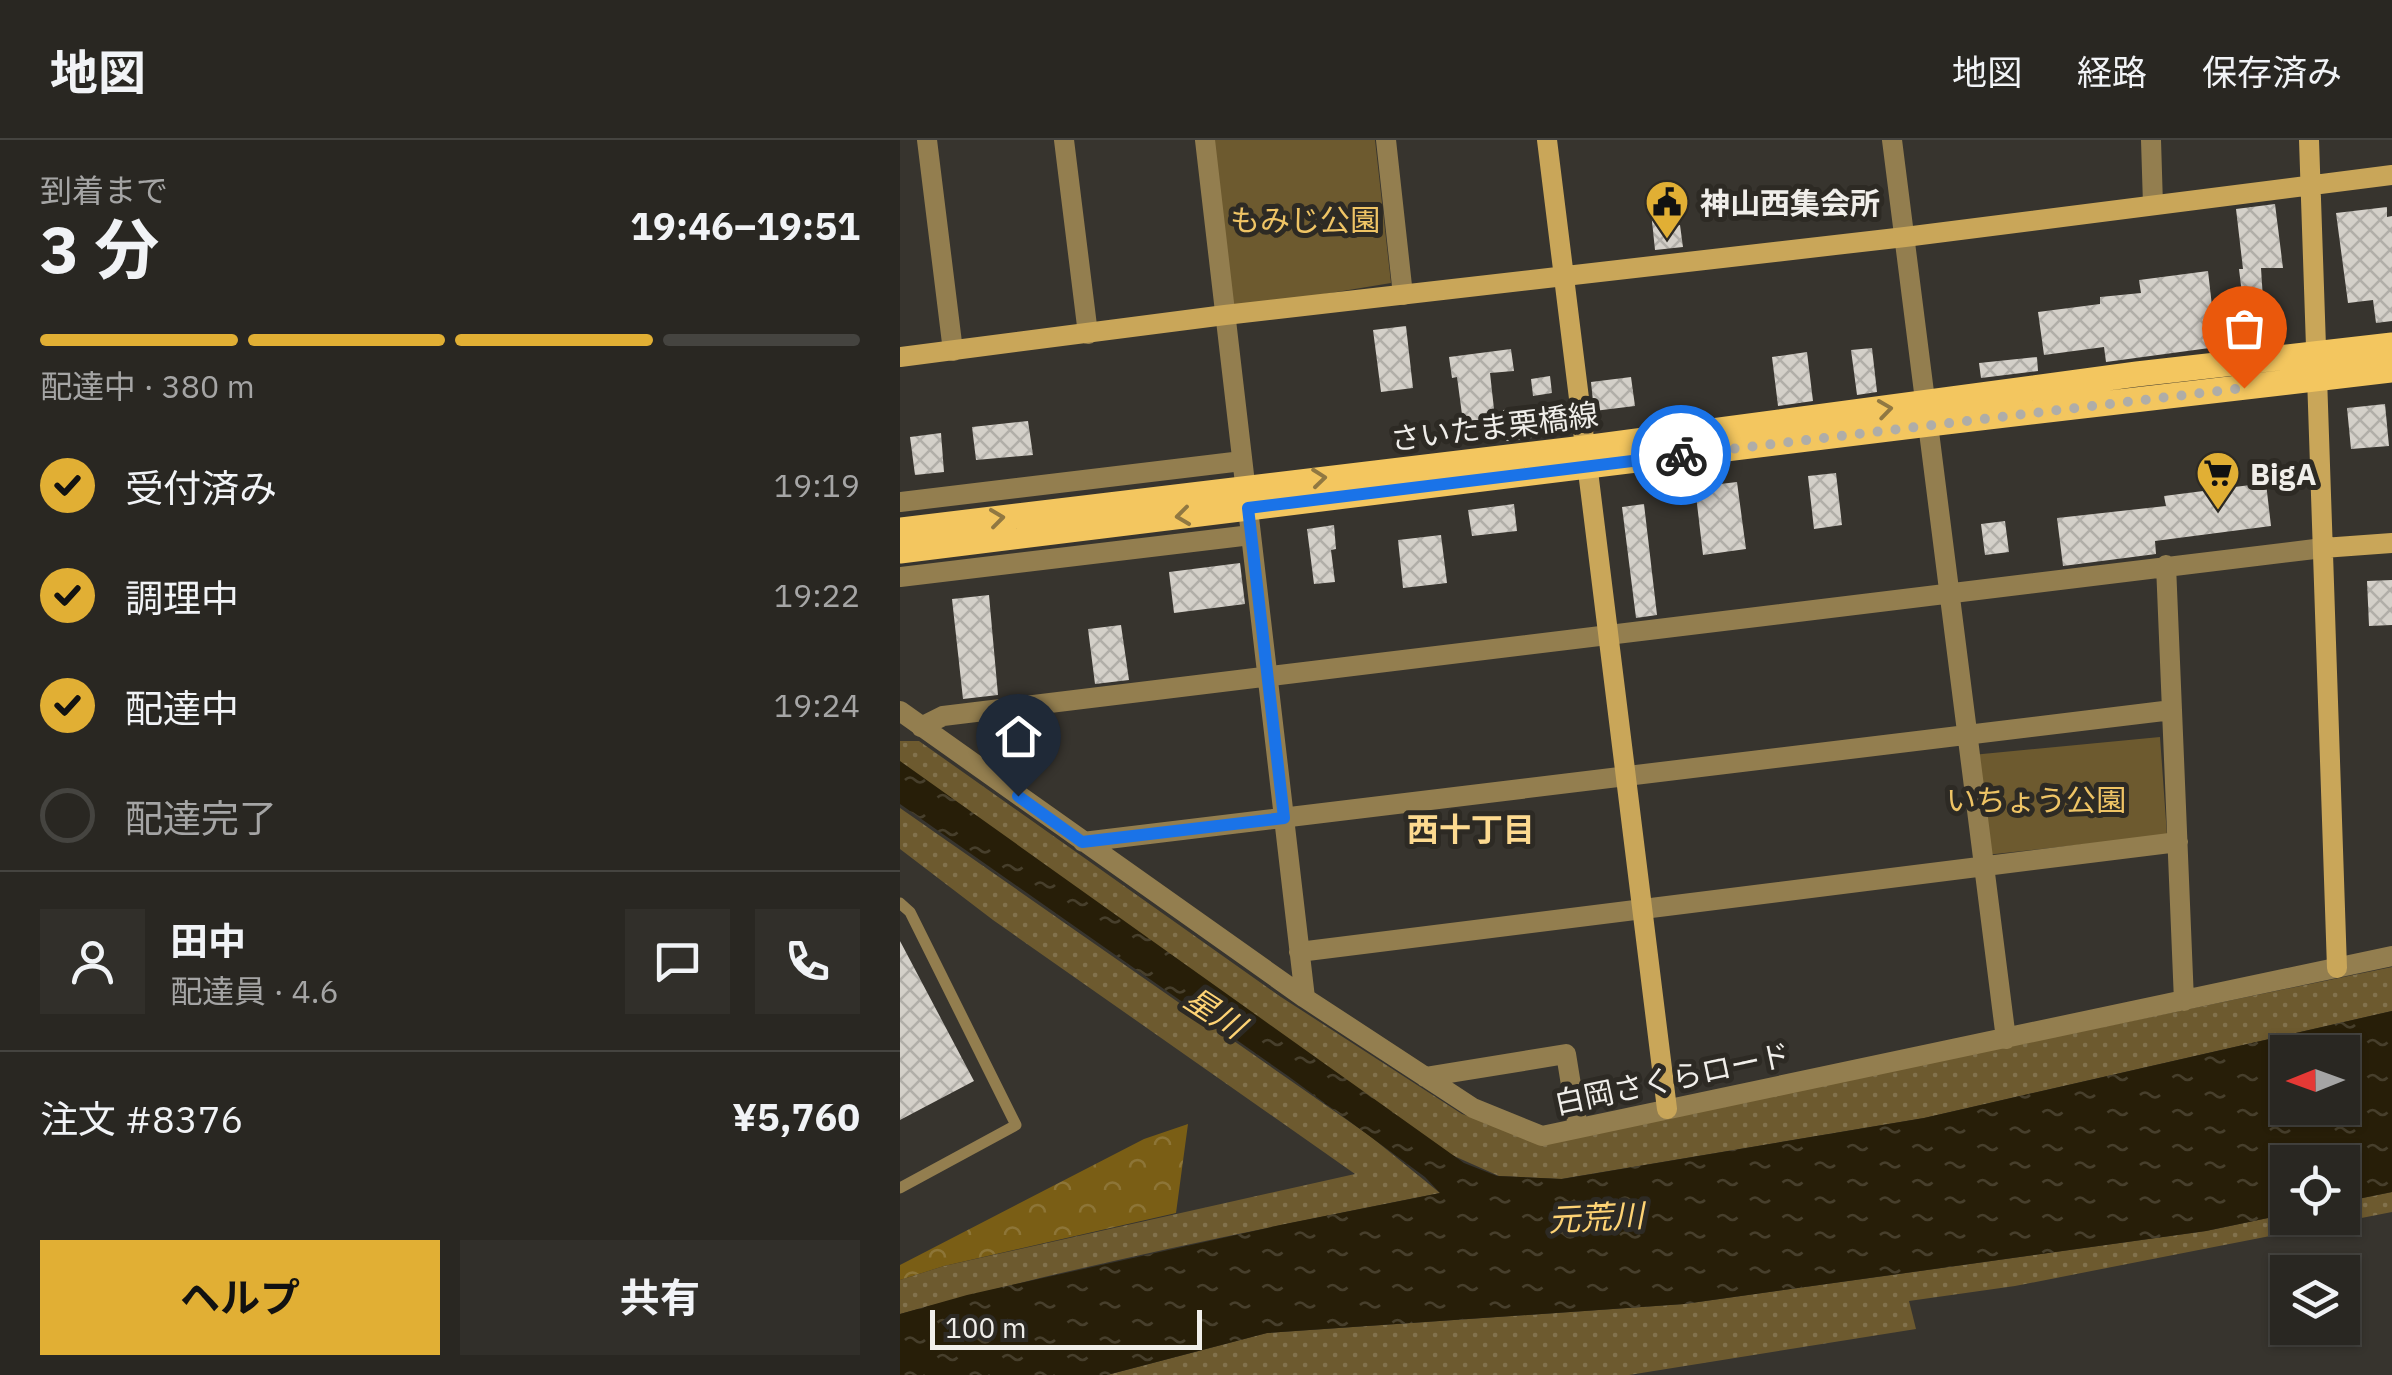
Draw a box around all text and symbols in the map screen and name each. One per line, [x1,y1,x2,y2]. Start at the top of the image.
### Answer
text: 地図 [50,41,146,103]
text: 地図 [1952,49,2022,95]
text: 経路 [2077,49,2147,95]
text: 保存済み [2202,49,2342,95]
text: 到着まで [40,169,168,211]
public building icon: 神山西集会所 [1644,179,1690,240]
place label: 神山西集会所 [1700,183,1880,222]
park label: もみじ公園 [1230,200,1380,239]
text: 19:46–19:51 [630,201,860,250]
text: 3 分 [40,206,159,291]
pin [2202,286,2287,389]
icon: bag [2217,301,2272,356]
text: 配達中 · 380 m [40,365,255,407]
street label: さいたま栗橋線 [1388,394,1600,458]
one-way arrow [1877,399,1893,420]
courier [1631,405,1731,505]
icon: bike [1654,428,1709,483]
supermarket icon: BigA [2195,450,2241,511]
place label: BigA [2250,454,2316,493]
icon: check [40,458,95,513]
text: 受付済み [125,463,277,512]
text: 19:19 [774,464,860,506]
one-way arrow [1312,468,1328,489]
one-way arrow [1175,505,1191,526]
one-way arrow [988,508,1005,529]
icon: check [40,568,95,623]
text: 調理中 [125,573,239,622]
text: 19:22 [774,574,860,616]
icon: check [40,678,95,733]
text: 配達中 [125,683,239,732]
text: 19:24 [774,684,860,726]
pin [976,694,1061,797]
icon: home [991,709,1046,764]
park label: いちょう公園 [1946,780,2126,819]
text: 配達完了 [125,793,277,842]
district label: 西十丁目 [1407,808,1535,850]
button: person [40,909,145,1014]
button: chat [625,909,730,1014]
button: phone [755,909,860,1014]
text: 田中 [170,916,246,965]
text: 配達員 · 4.6 [170,970,339,1012]
water label: 星川 [1177,977,1256,1049]
street label: 白岡さくらロード [1551,1034,1793,1122]
north arrow [2270,1035,2360,1125]
map controls [2270,1035,2360,1345]
text: ¥5,760 [732,1092,860,1141]
text: 注文 #8376 [40,1094,243,1143]
button: locate [2270,1145,2360,1235]
water label: 元荒川 [1547,1193,1648,1240]
button: ヘルプ [40,1240,440,1355]
button: 共有 [460,1240,860,1355]
button: layers [2270,1255,2360,1345]
scale bar [930,1305,1202,1350]
text: 100 m [945,1309,1026,1346]

